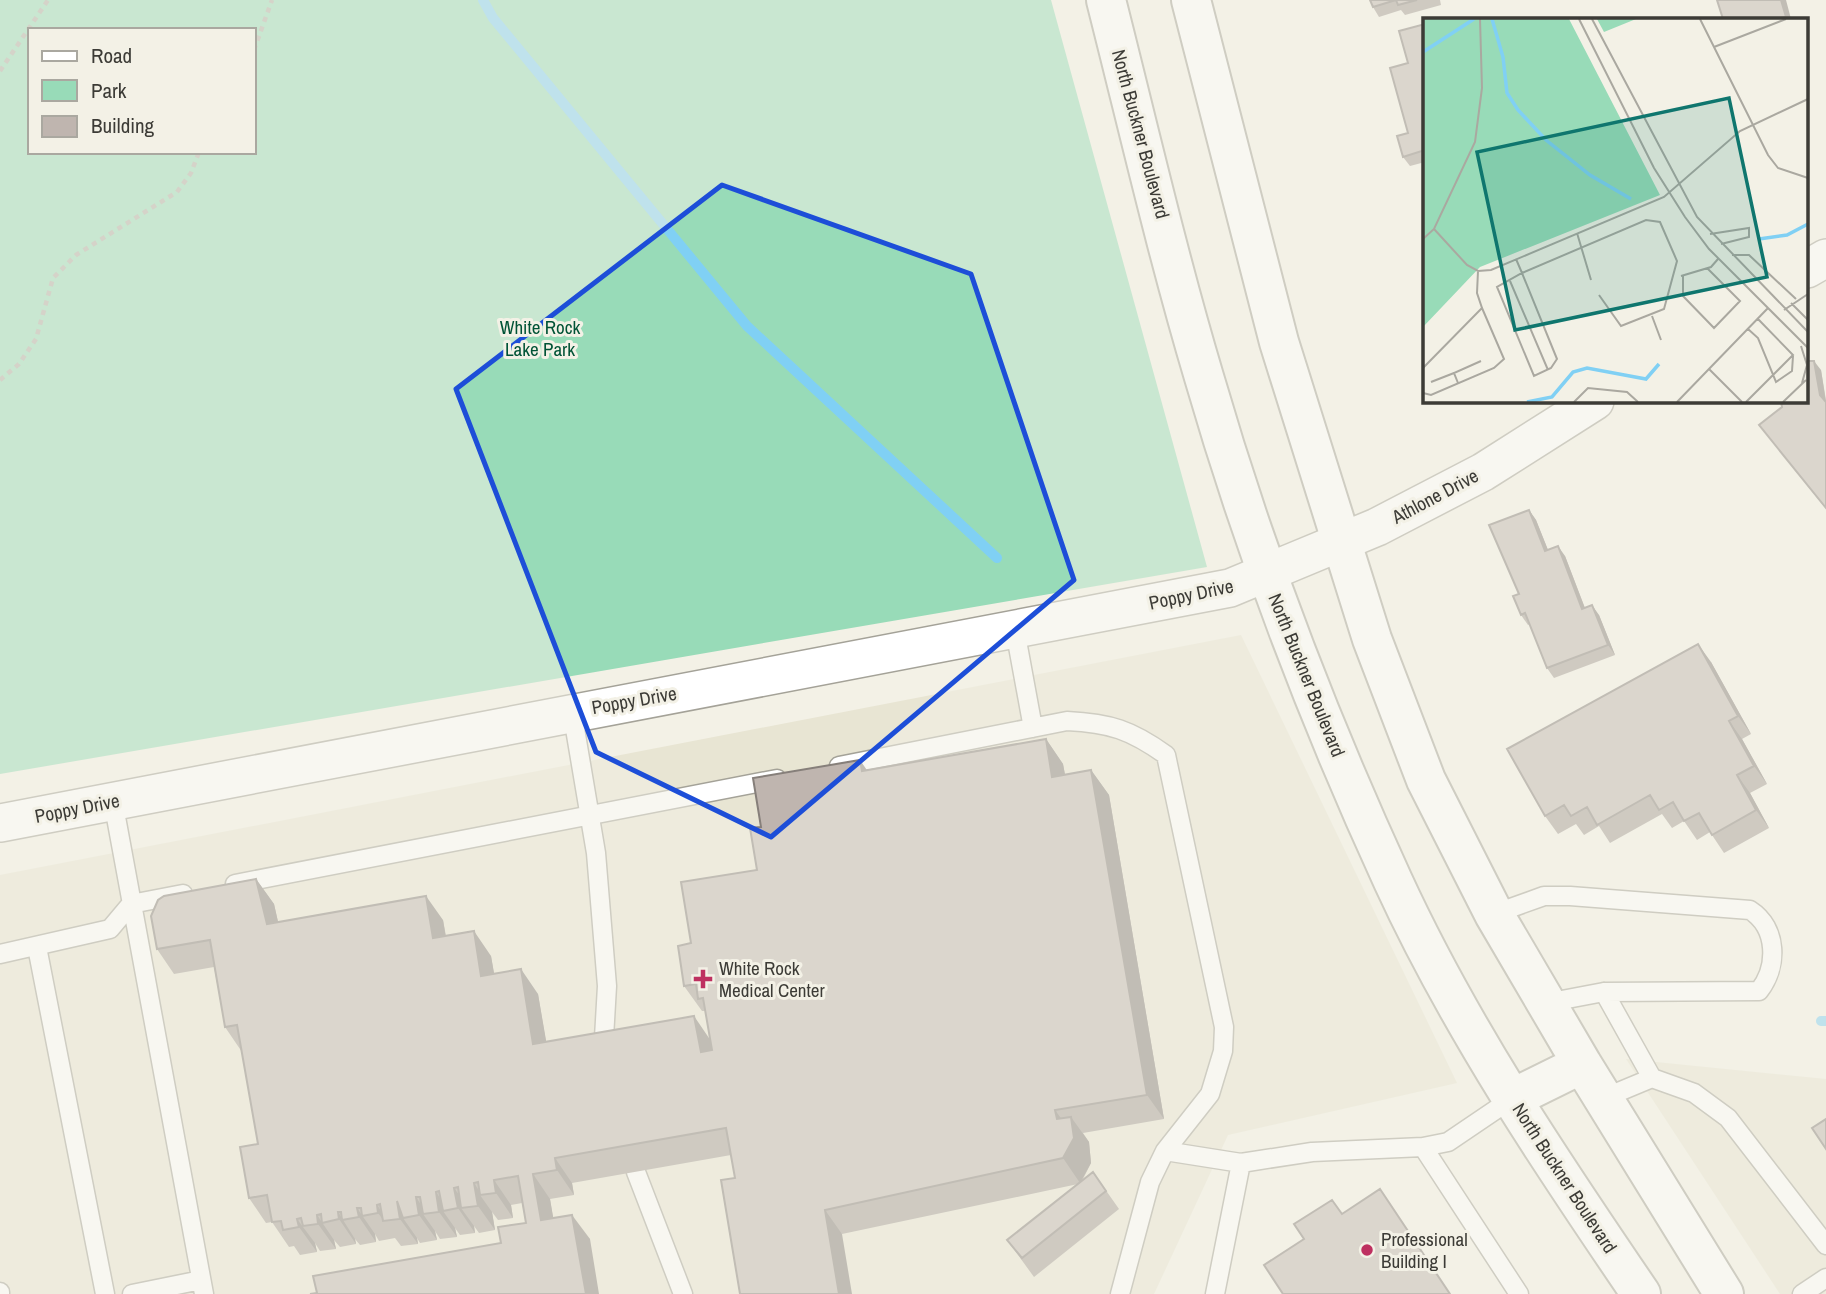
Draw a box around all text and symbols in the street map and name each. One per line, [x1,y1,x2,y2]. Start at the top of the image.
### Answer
inset map [1423,18,1808,402]
legend [28,28,256,154]
text: Road [91,41,132,70]
street label: North Buckner Boulevard [1106,47,1176,221]
text: Park [91,76,127,105]
text: Building [91,111,155,140]
park label: White Rock Lake Park [500,314,580,362]
street label: Athlone Drive [1386,462,1483,530]
street label: Poppy Drive [1146,572,1236,616]
street label: North Buckner Boulevard [1262,589,1352,761]
street label: Poppy Drive [590,680,678,720]
street label: Poppy Drive [32,787,122,829]
place label: White Rock Medical Center [719,955,825,1003]
marker: White Rock Medical Center [693,969,713,989]
street label: North Buckner Boulevard [1507,1098,1623,1258]
place label: Professional Building I [1381,1226,1468,1274]
marker: Professional Building I [1359,1242,1375,1258]

